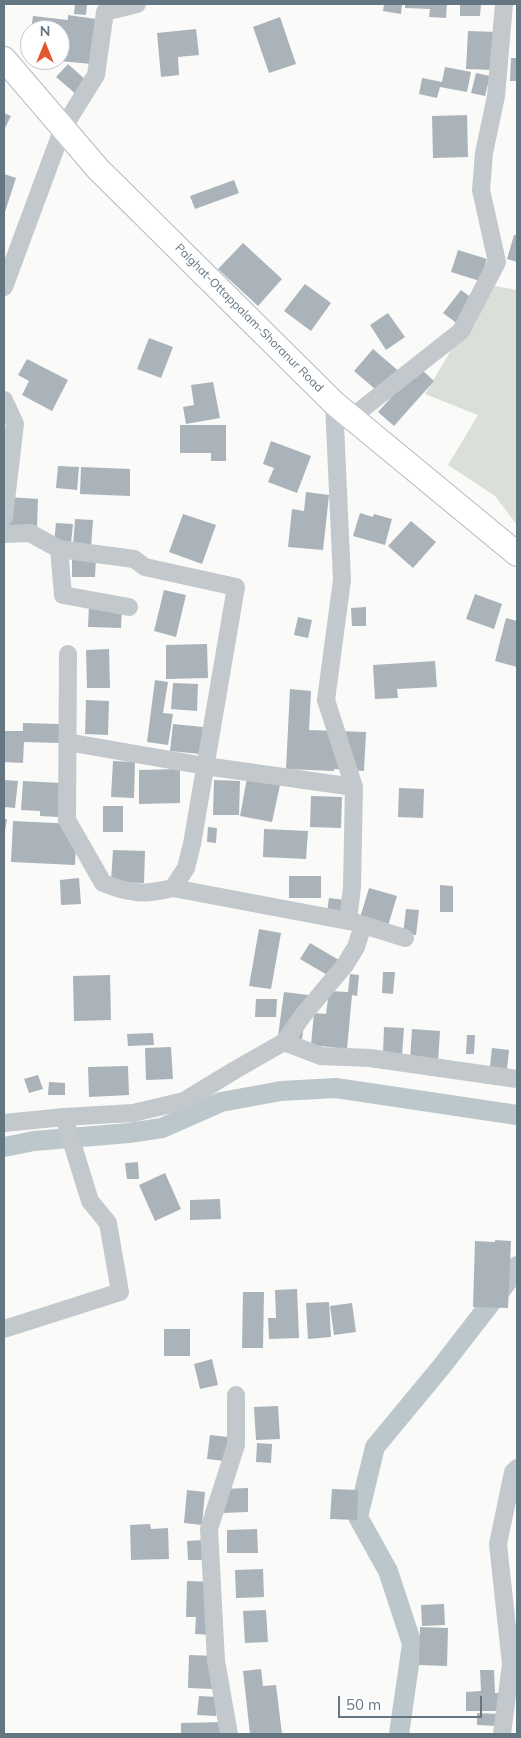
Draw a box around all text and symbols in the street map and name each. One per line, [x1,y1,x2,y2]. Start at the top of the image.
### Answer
north arrow [20,20,70,70]
text: N [40,22,50,40]
street label: Palghat-Ottappalam-Shoranur Road [172,241,326,395]
scale bar [341,1686,485,1718]
text: 50 m [346,1695,381,1714]

